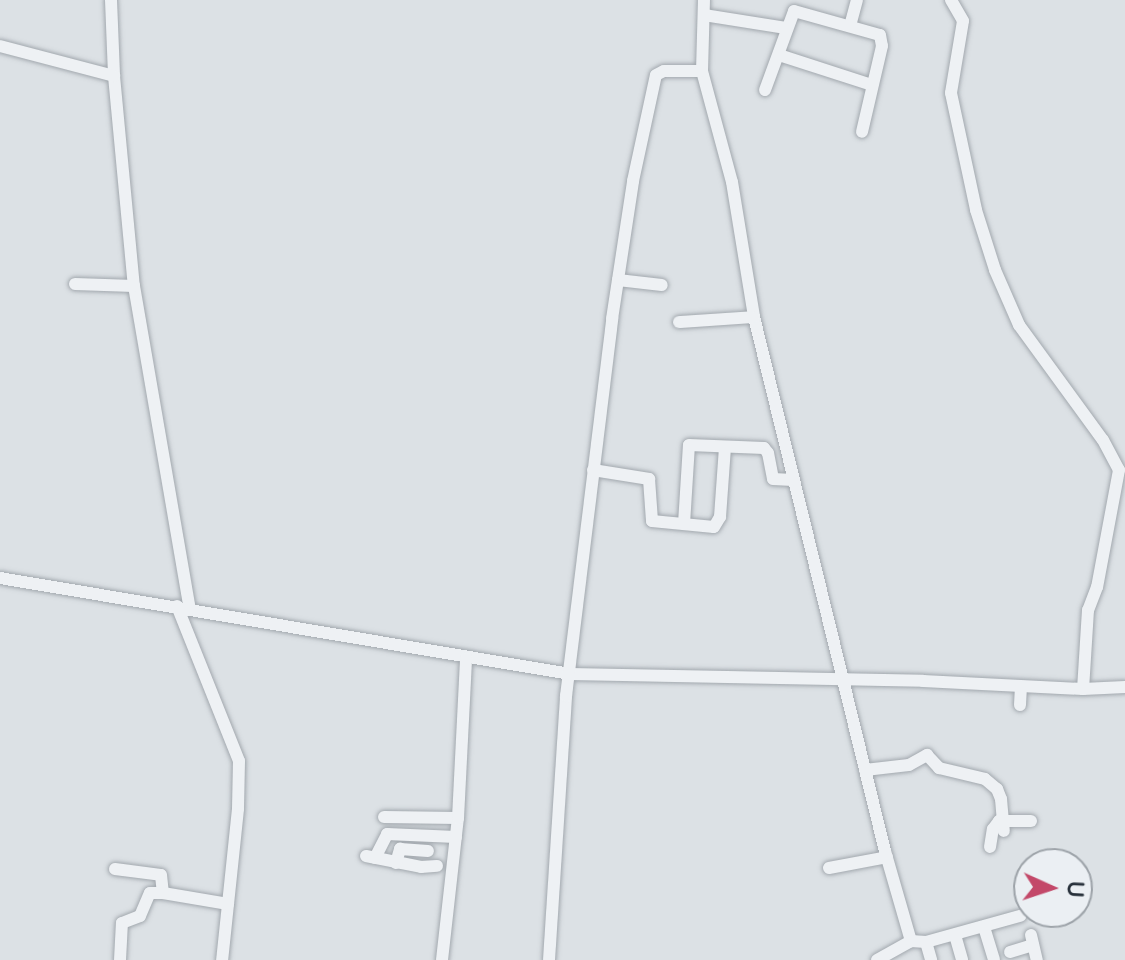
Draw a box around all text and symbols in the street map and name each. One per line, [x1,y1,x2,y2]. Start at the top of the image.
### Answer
north arrow [1013,848,1093,928]
text: U [1062,880,1088,898]

